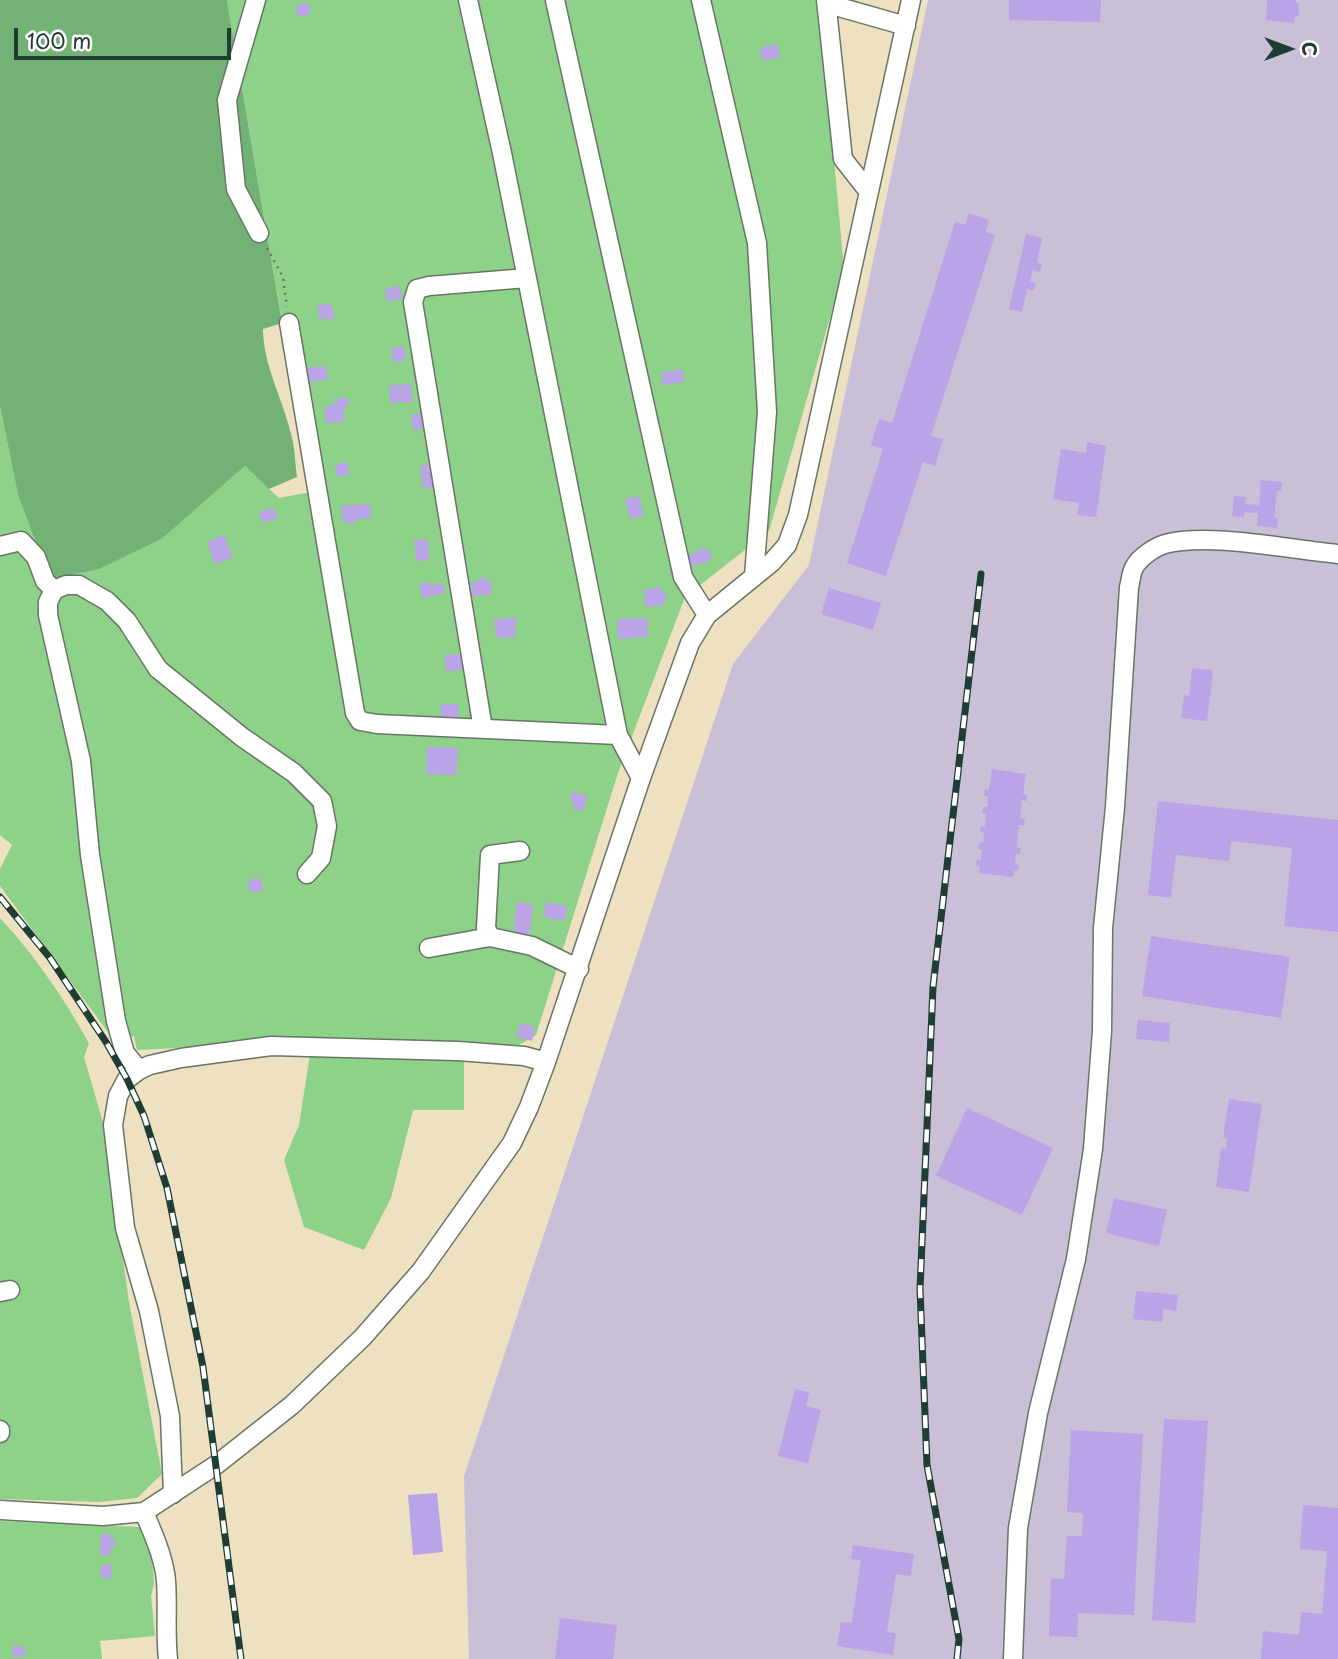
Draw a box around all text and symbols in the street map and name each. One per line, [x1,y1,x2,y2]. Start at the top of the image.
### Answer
scale bar [18,14,234,58]
north arrow [1254,14,1324,84]
text: 100 m [27,24,91,56]
text: С [1296,42,1324,56]

